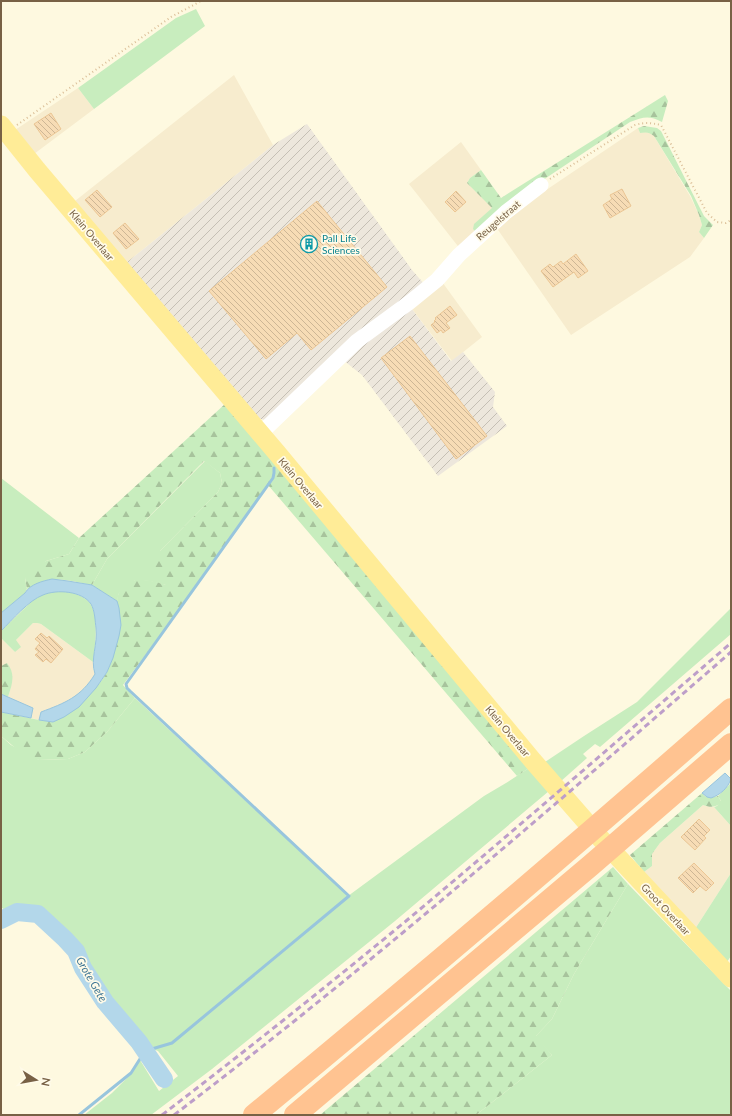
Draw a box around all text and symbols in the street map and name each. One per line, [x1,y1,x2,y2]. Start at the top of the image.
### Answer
street label: Reugelstraat [473,197,523,242]
street label: Klein Overlaar [67,207,117,263]
place label: Pall Life Sciences [322,232,360,256]
building icon: Pall Life Sciences [299,234,319,254]
street label: Klein Overlaar [276,455,326,511]
street label: Klein Overlaar [483,703,533,759]
street label: Groot Overlaar [639,881,693,937]
water label: Grote Gete [74,954,110,1004]
north arrow [16,1060,56,1100]
text: N [39,1077,53,1087]

